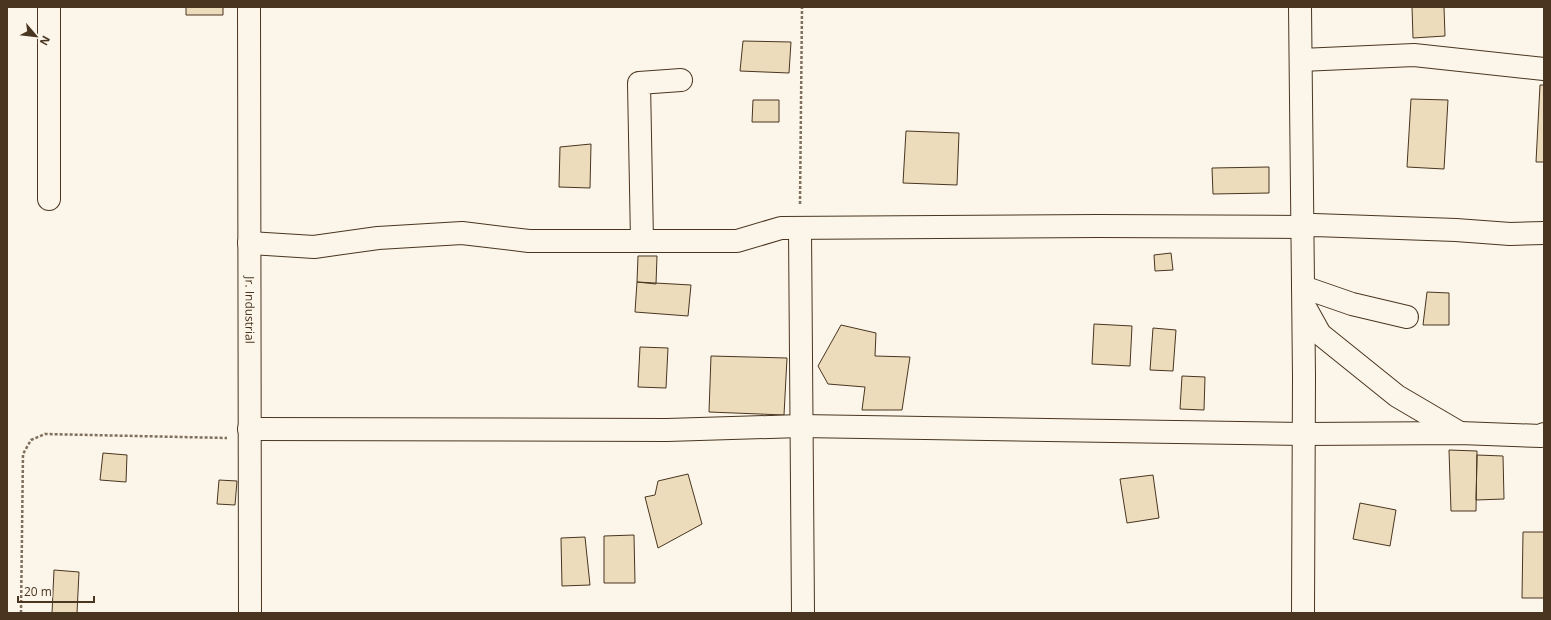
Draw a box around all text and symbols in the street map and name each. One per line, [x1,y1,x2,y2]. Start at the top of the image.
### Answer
north arrow [16,16,56,56]
text: N [37,33,54,48]
street label: Jr. Industrial [241,275,259,344]
scale bar [18,578,94,604]
text: 20 m [24,583,52,600]

